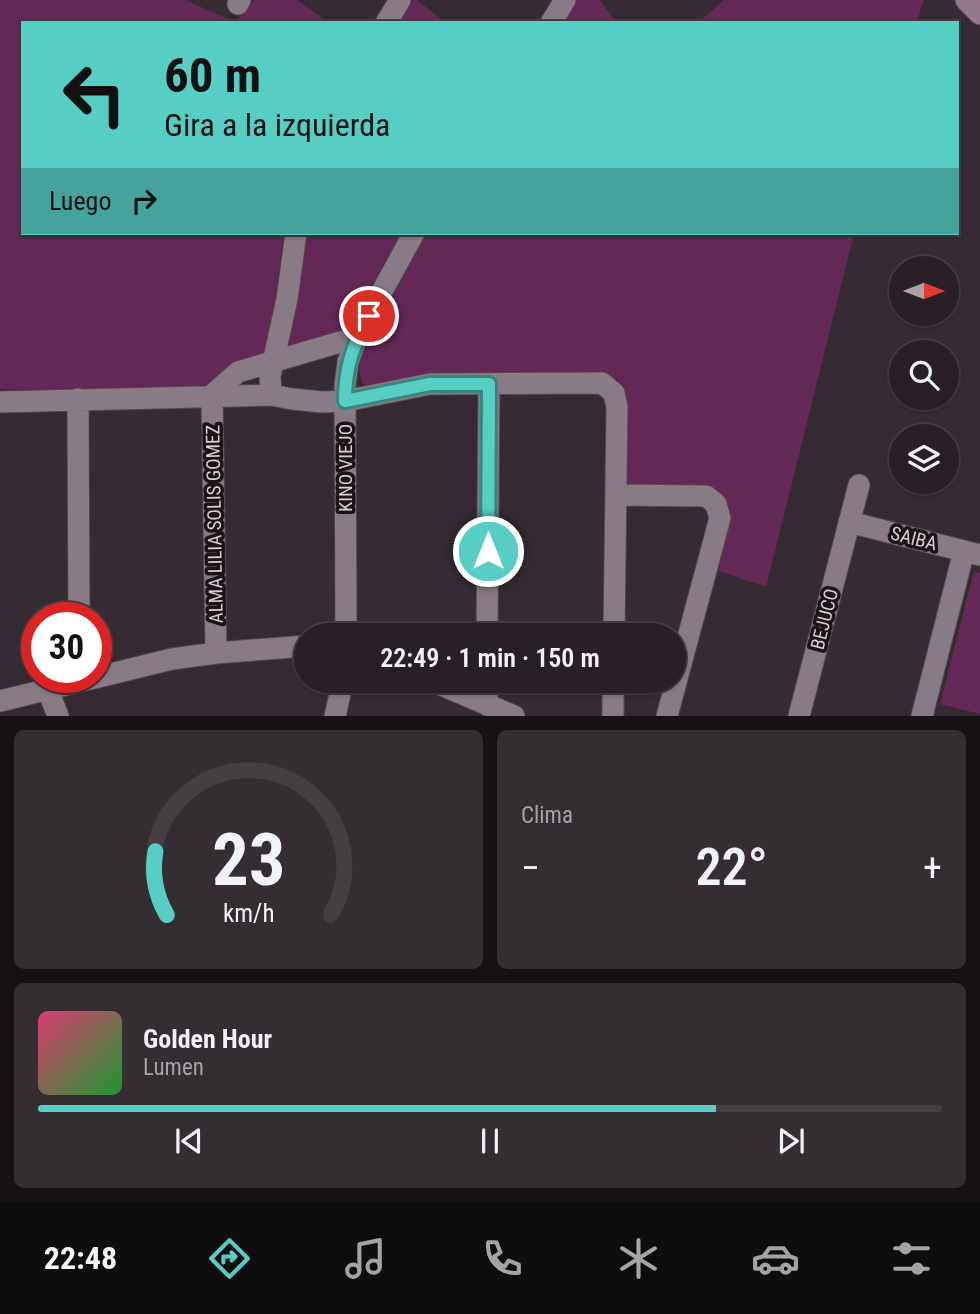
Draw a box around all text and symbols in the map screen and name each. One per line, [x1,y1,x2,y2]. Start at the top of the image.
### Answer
text: 60 m [164,47,261,104]
icon: left [49,49,140,140]
text: Gira a la izquierda [164,106,390,144]
icon: right [125,182,163,220]
text: Luego [49,186,111,216]
north arrow [889,256,959,326]
map controls [889,256,959,494]
pin [339,286,399,346]
icon: arrive [350,297,388,335]
button: search [889,340,959,410]
street label: ALMA LILIA SOLIS GOMEZ [201,424,228,623]
street label: KINO VIEJO [334,424,357,512]
button: layers [889,424,959,494]
position arrow [451,514,525,588]
street label: SAIBA [888,522,939,555]
street label: BEJUCO [806,586,843,652]
speed limit sign: 30 [21,602,112,693]
text: 22:49 · 1 min · 150 m [380,643,600,673]
text: Clima [521,802,573,829]
text: 23 [212,818,285,904]
text: 22° [695,837,768,898]
text: − [521,846,540,890]
text: + [923,846,942,890]
text: km/h [223,899,274,928]
text: Golden Hour [143,1024,272,1054]
text: Lumen [143,1054,204,1081]
icon: previous [170,1122,208,1160]
icon: pause [471,1122,509,1160]
icon: next [772,1122,810,1160]
icon: directions [205,1234,254,1283]
icon: music [341,1234,390,1283]
icon: phone [478,1234,527,1283]
icon: climate [614,1234,663,1283]
icon: car [751,1234,800,1283]
icon: filters [887,1234,936,1283]
text: 22:48 [44,1239,117,1277]

